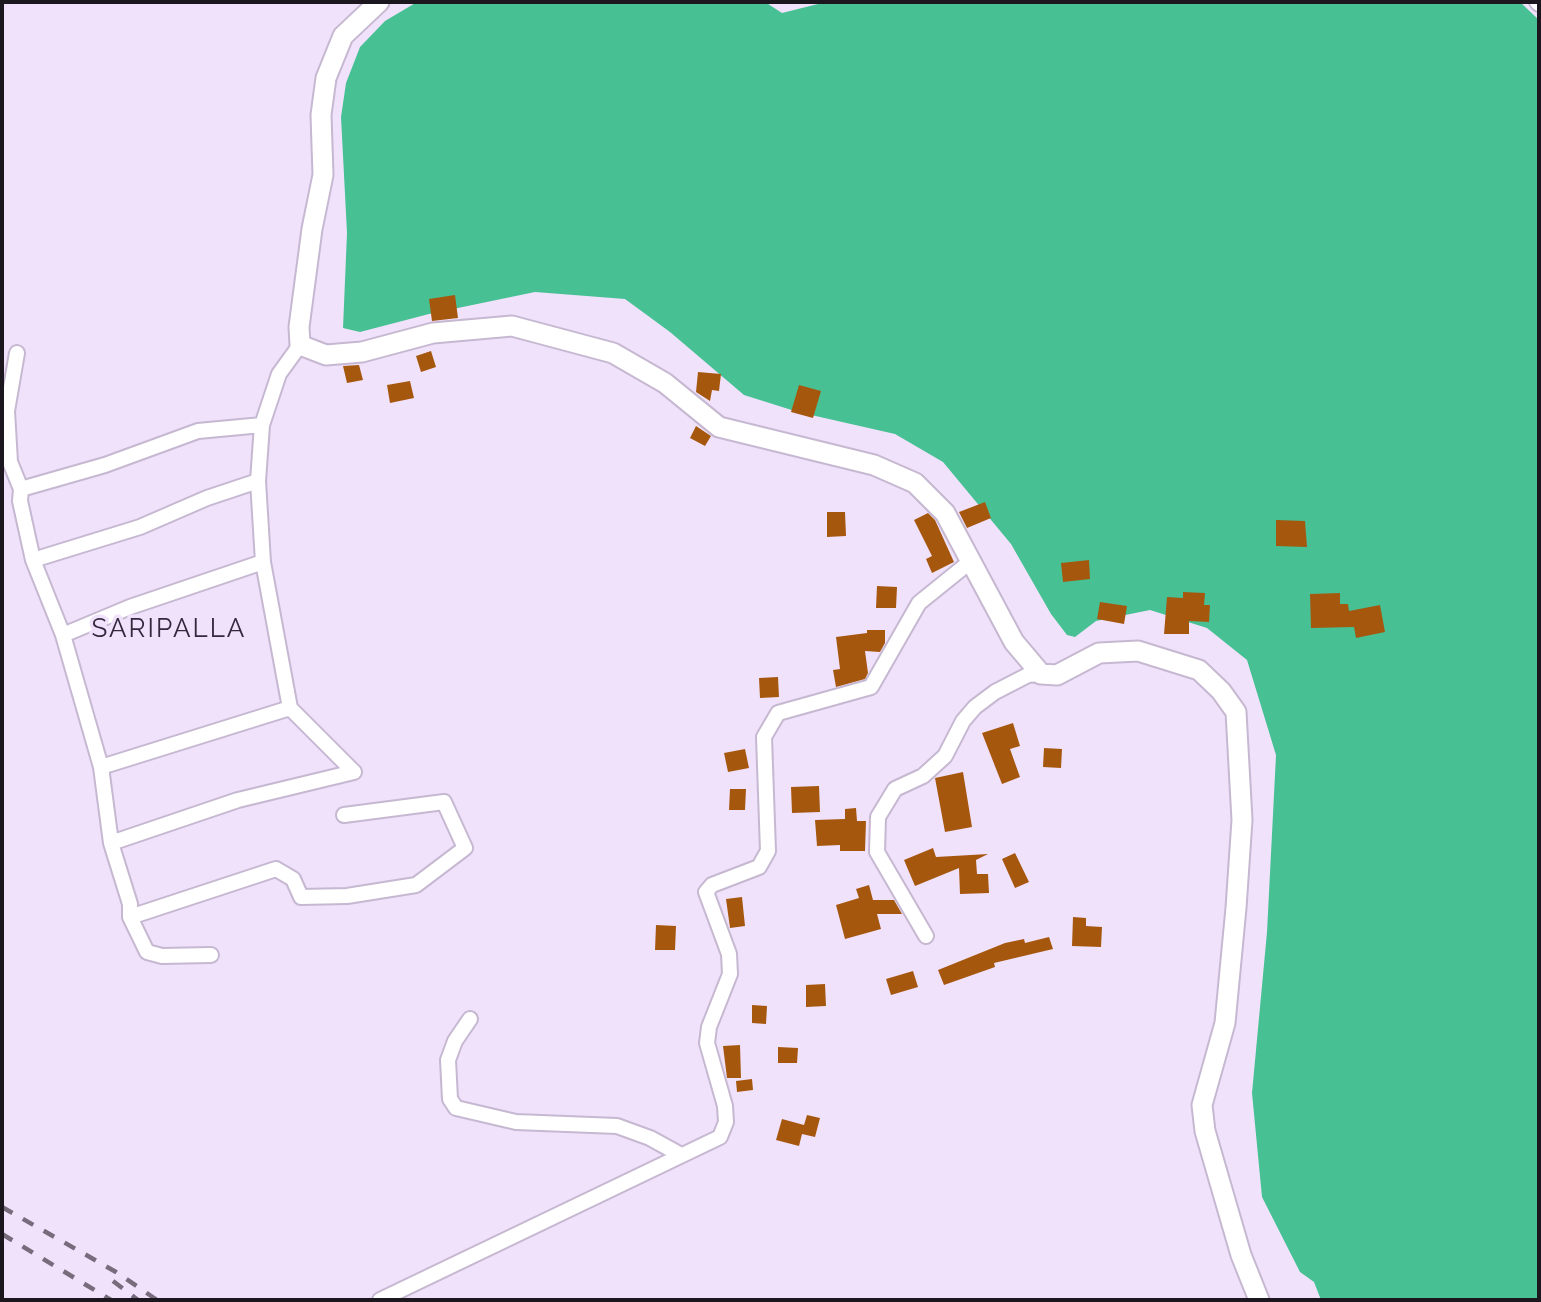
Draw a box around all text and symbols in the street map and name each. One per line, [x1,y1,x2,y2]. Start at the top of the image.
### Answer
district label: SARIPALLA [93,613,245,645]

